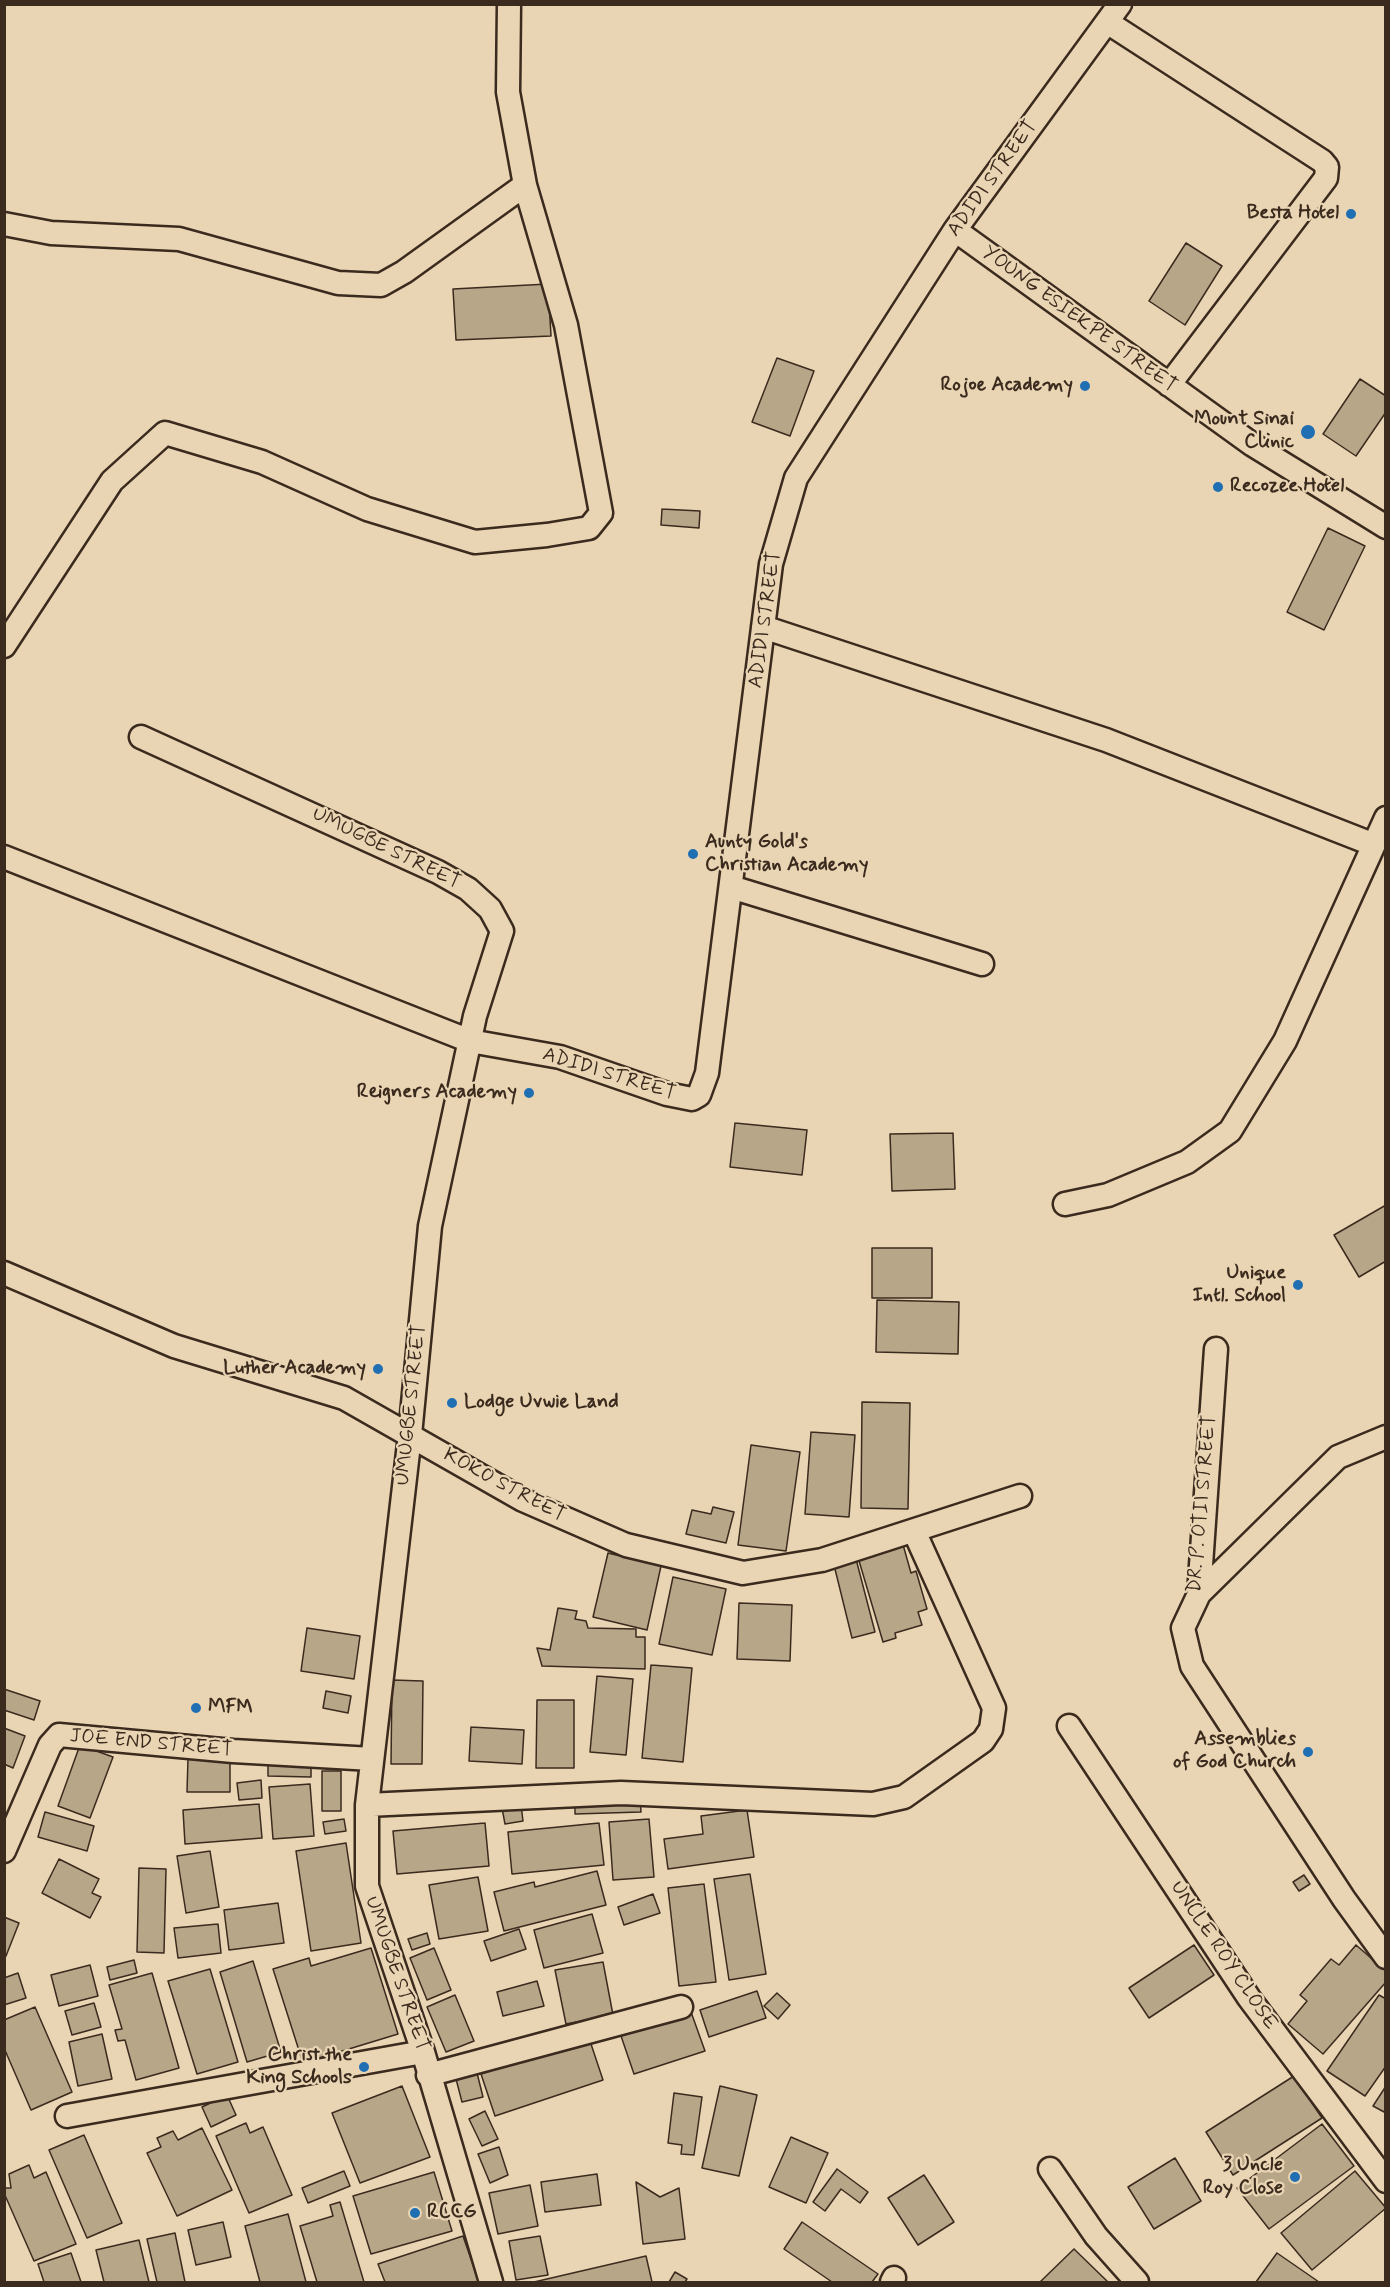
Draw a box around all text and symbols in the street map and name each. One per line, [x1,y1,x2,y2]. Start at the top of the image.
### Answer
street label: ADIDI STREET [943,116,1043,242]
place label: Besta Hotel [1247,202,1339,226]
marker: Besta Hotel [1344,207,1358,221]
street label: YOUNG ESIEKPE STREET [977,241,1181,399]
place label: Rojoe Academy [941,374,1073,398]
marker: Rojoe Academy [1078,379,1092,393]
place label: Mount Sinai Clinic [1194,408,1294,455]
marker: Mount Sinai Clinic [1299,423,1317,441]
place label: Recozee Hotel [1230,475,1344,499]
marker: Recozee Hotel [1211,480,1225,494]
street label: ADIDI STREET [745,550,787,690]
street label: UMUGBE STREET [308,803,464,895]
place label: Aunty Gold's Christian Academy [705,831,868,878]
marker: Aunty Gold's Christian Academy [686,847,700,861]
street label: ADIDI STREET [540,1043,678,1107]
place label: Reigners Academy [357,1081,517,1105]
marker: Reigners Academy [522,1086,536,1100]
place label: Unique Intl. School [1193,1262,1286,1309]
marker: Unique Intl. School [1291,1278,1305,1292]
street label: UMUGBE STREET [392,1323,432,1487]
place label: Luther Academy [223,1357,366,1381]
marker: Luther Academy [371,1362,385,1376]
place label: Lodge Uvwie Land [464,1391,619,1415]
marker: Lodge Uvwie Land [445,1396,459,1410]
street label: DR. P. OTII STREET [1183,1414,1223,1594]
street label: KOKO STREET [439,1444,569,1528]
place label: MFM [208,1696,253,1720]
marker: MFM [189,1701,203,1715]
street label: JOE END STREET [69,1725,233,1763]
place label: Assemblies of God Church [1173,1728,1296,1775]
marker: Assemblies of God Church [1301,1745,1315,1759]
street label: UNCLE ROY CLOSE [1164,1877,1282,2035]
street label: UMUGBE STREET [358,1893,434,2055]
place label: Christ the King Schools [246,2044,352,2091]
marker: Christ the King Schools [357,2060,371,2074]
place label: 3 Uncle Roy Close [1203,2154,1283,2201]
marker: 3 Uncle Roy Close [1288,2170,1302,2184]
place label: RCCG [427,2201,476,2225]
marker: RCCG [408,2206,422,2220]

